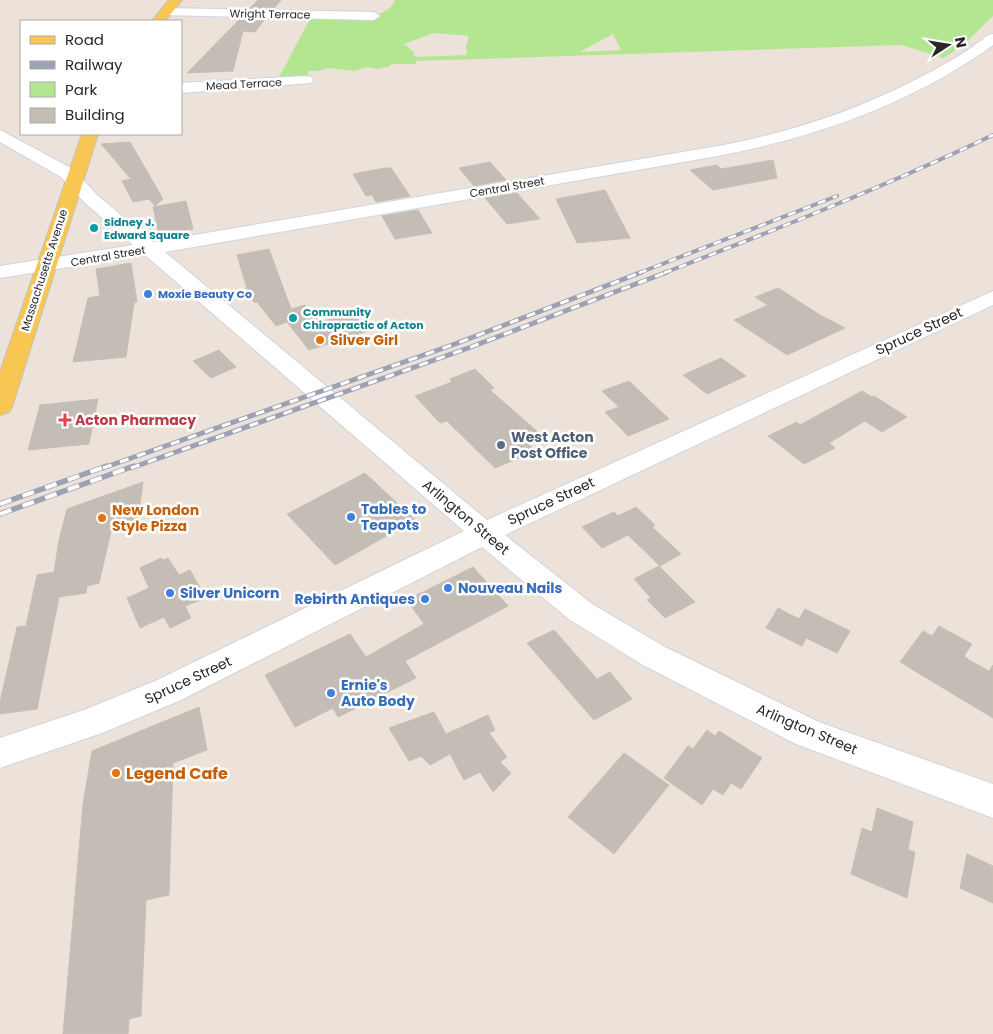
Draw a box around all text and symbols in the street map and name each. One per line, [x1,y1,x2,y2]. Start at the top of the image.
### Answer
street label: Wright Terrace [229,5,311,23]
legend [20,20,182,135]
north arrow [923,20,973,70]
text: Road [65,29,104,50]
text: N [950,35,972,50]
text: Railway [65,54,123,75]
street label: Mead Terrace [206,74,283,94]
text: Park [65,79,97,100]
text: Building [65,104,125,125]
street label: Central Street [468,173,546,201]
street label: Massachusetts Avenue [17,207,71,333]
place label: Sidney J. Edward Square [104,214,190,243]
marker: Sidney J. Edward Square [88,222,100,234]
street label: Central Street [69,242,147,270]
place label: Moxie Beauty Co [158,286,252,302]
marker: Moxie Beauty Co [142,288,154,300]
street label: Spruce Street [872,302,966,360]
place label: Community Chiropractic of Acton [303,304,424,333]
marker: Community Chiropractic of Acton [287,312,299,324]
place label: Silver Girl [330,330,398,350]
marker: Silver Girl [314,334,326,346]
place label: Acton Pharmacy [75,410,196,430]
marker: Acton Pharmacy [59,414,71,426]
place label: West Acton Post Office [511,427,594,463]
marker: West Acton Post Office [495,439,507,451]
street label: Spruce Street [504,472,598,530]
street label: Arlington Street [418,475,514,559]
place label: Tables to Teapots [361,499,427,535]
place label: New London Style Pizza [112,500,199,536]
marker: Tables to Teapots [345,511,357,523]
marker: New London Style Pizza [96,512,108,524]
place label: Nouveau Nails [458,578,562,598]
marker: Nouveau Nails [442,582,454,594]
place label: Silver Unicorn [180,583,279,603]
marker: Silver Unicorn [164,587,176,599]
place label: Rebirth Antiques [295,589,415,609]
marker: Rebirth Antiques [419,593,431,605]
street label: Spruce Street [141,651,235,709]
place label: Ernie's Auto Body [341,675,415,711]
marker: Ernie's Auto Body [325,687,337,699]
street label: Arlington Street [754,699,860,759]
place label: Legend Cafe [126,762,228,785]
marker: Legend Cafe [110,767,122,779]

